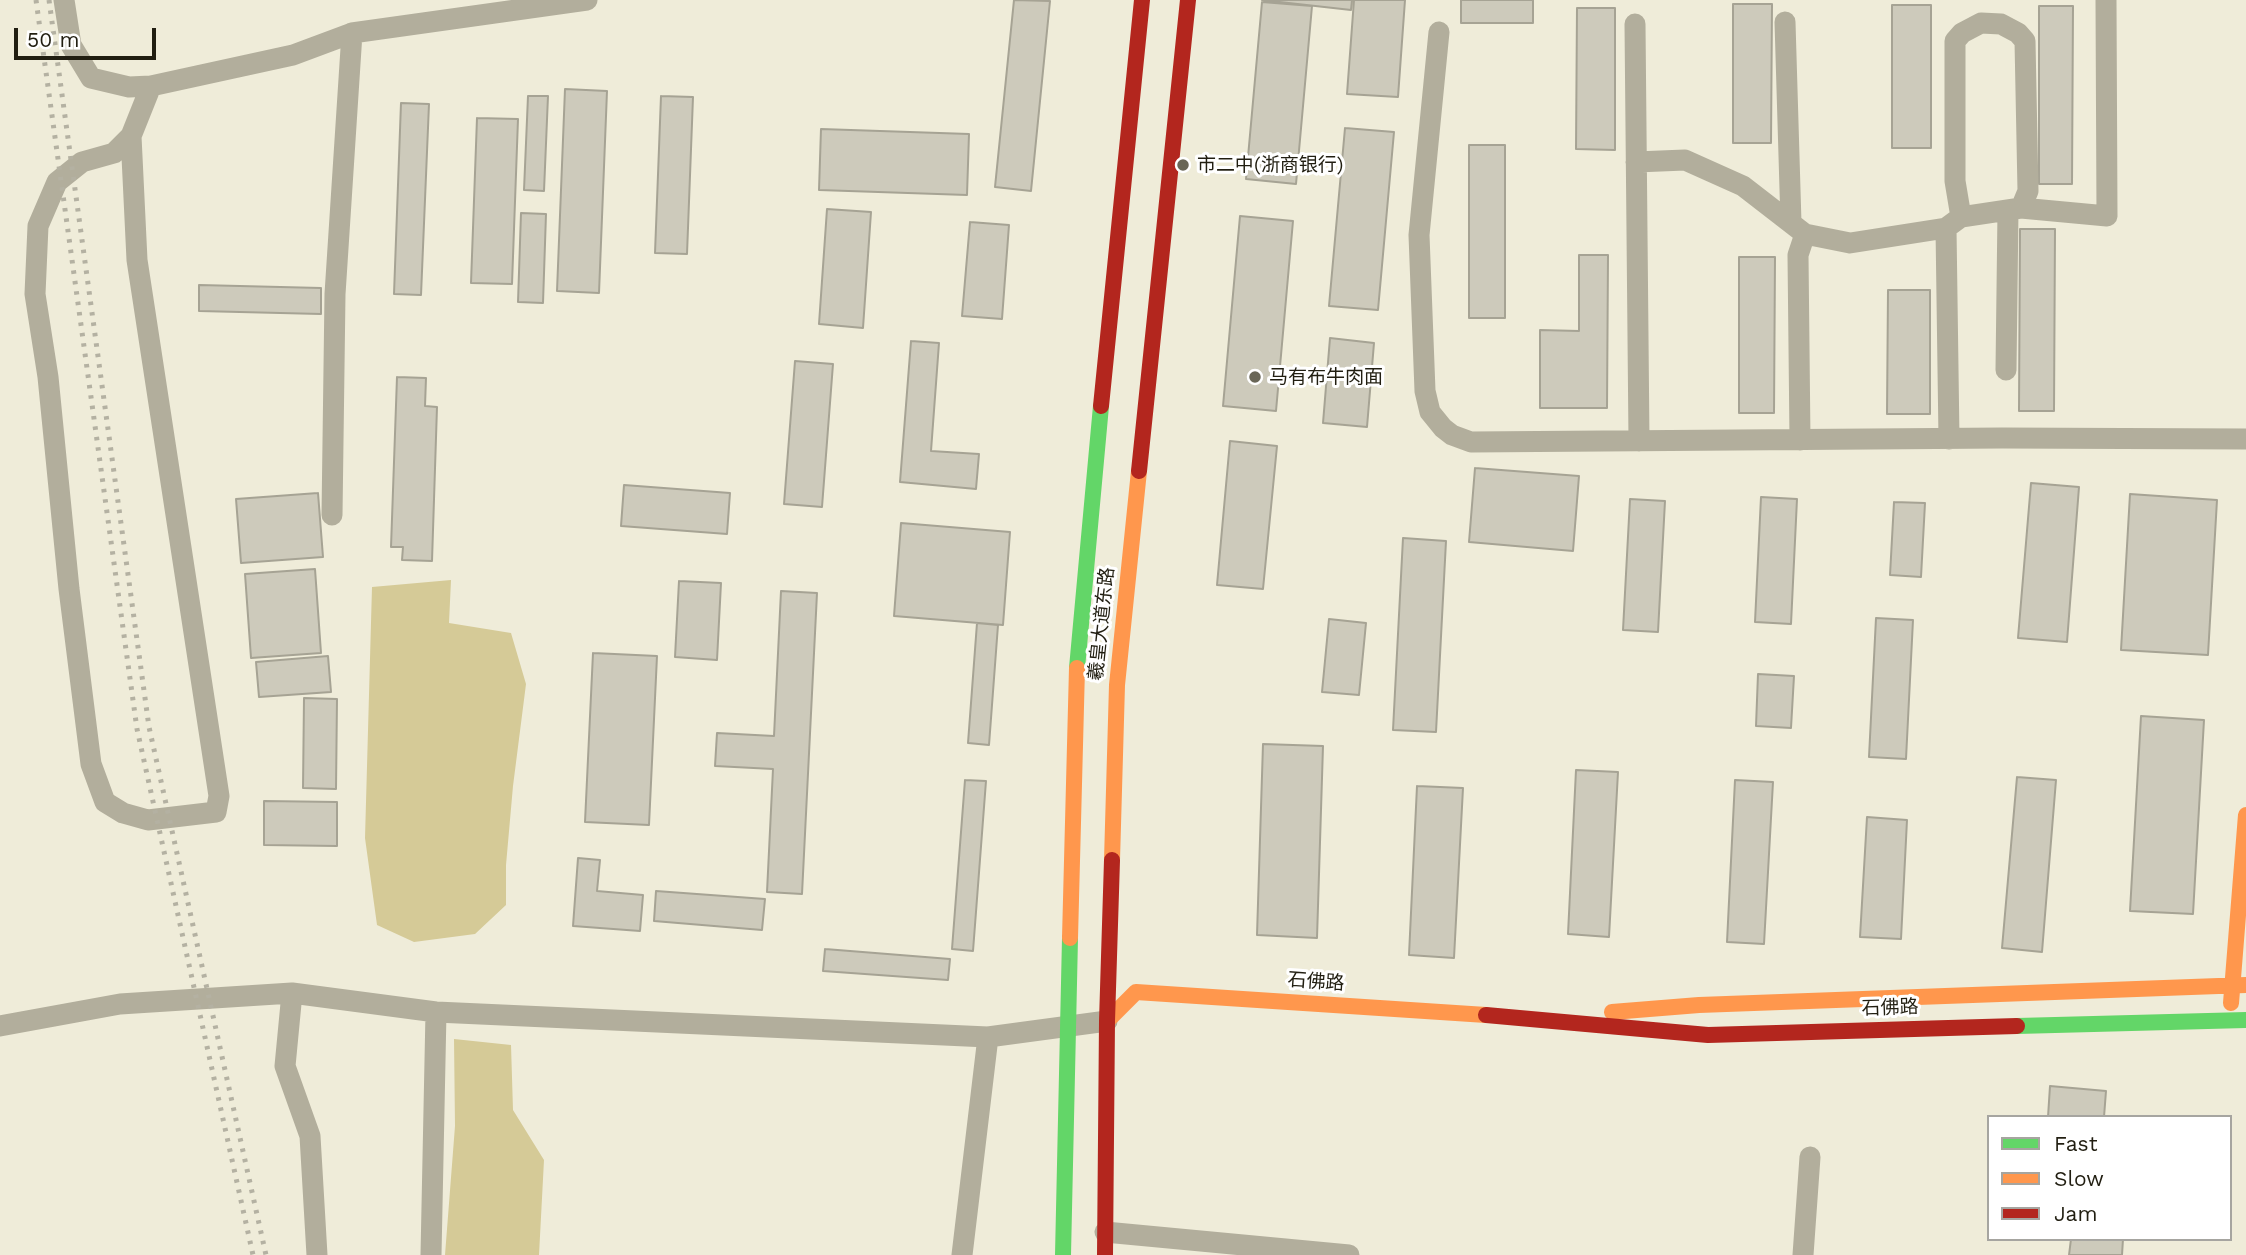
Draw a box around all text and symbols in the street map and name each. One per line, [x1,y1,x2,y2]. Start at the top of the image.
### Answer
scale bar [18,14,159,58]
text: 50 m [27,27,79,52]
place label: 市二中(浙商银行) [1197,154,1343,176]
marker: 市二中(浙商银行) [1175,157,1191,173]
place label: 马有布牛肉面 [1269,366,1383,388]
marker: 马有布牛肉面 [1247,369,1263,385]
street label: 羲皇大道东路 [1085,566,1119,682]
street label: 石佛路 [1287,969,1345,995]
street label: 石佛路 [1861,996,1919,1020]
legend [1987,1115,2232,1241]
text: Fast [2054,1131,2098,1156]
text: Slow [2054,1166,2104,1191]
text: Jam [2054,1201,2097,1226]

